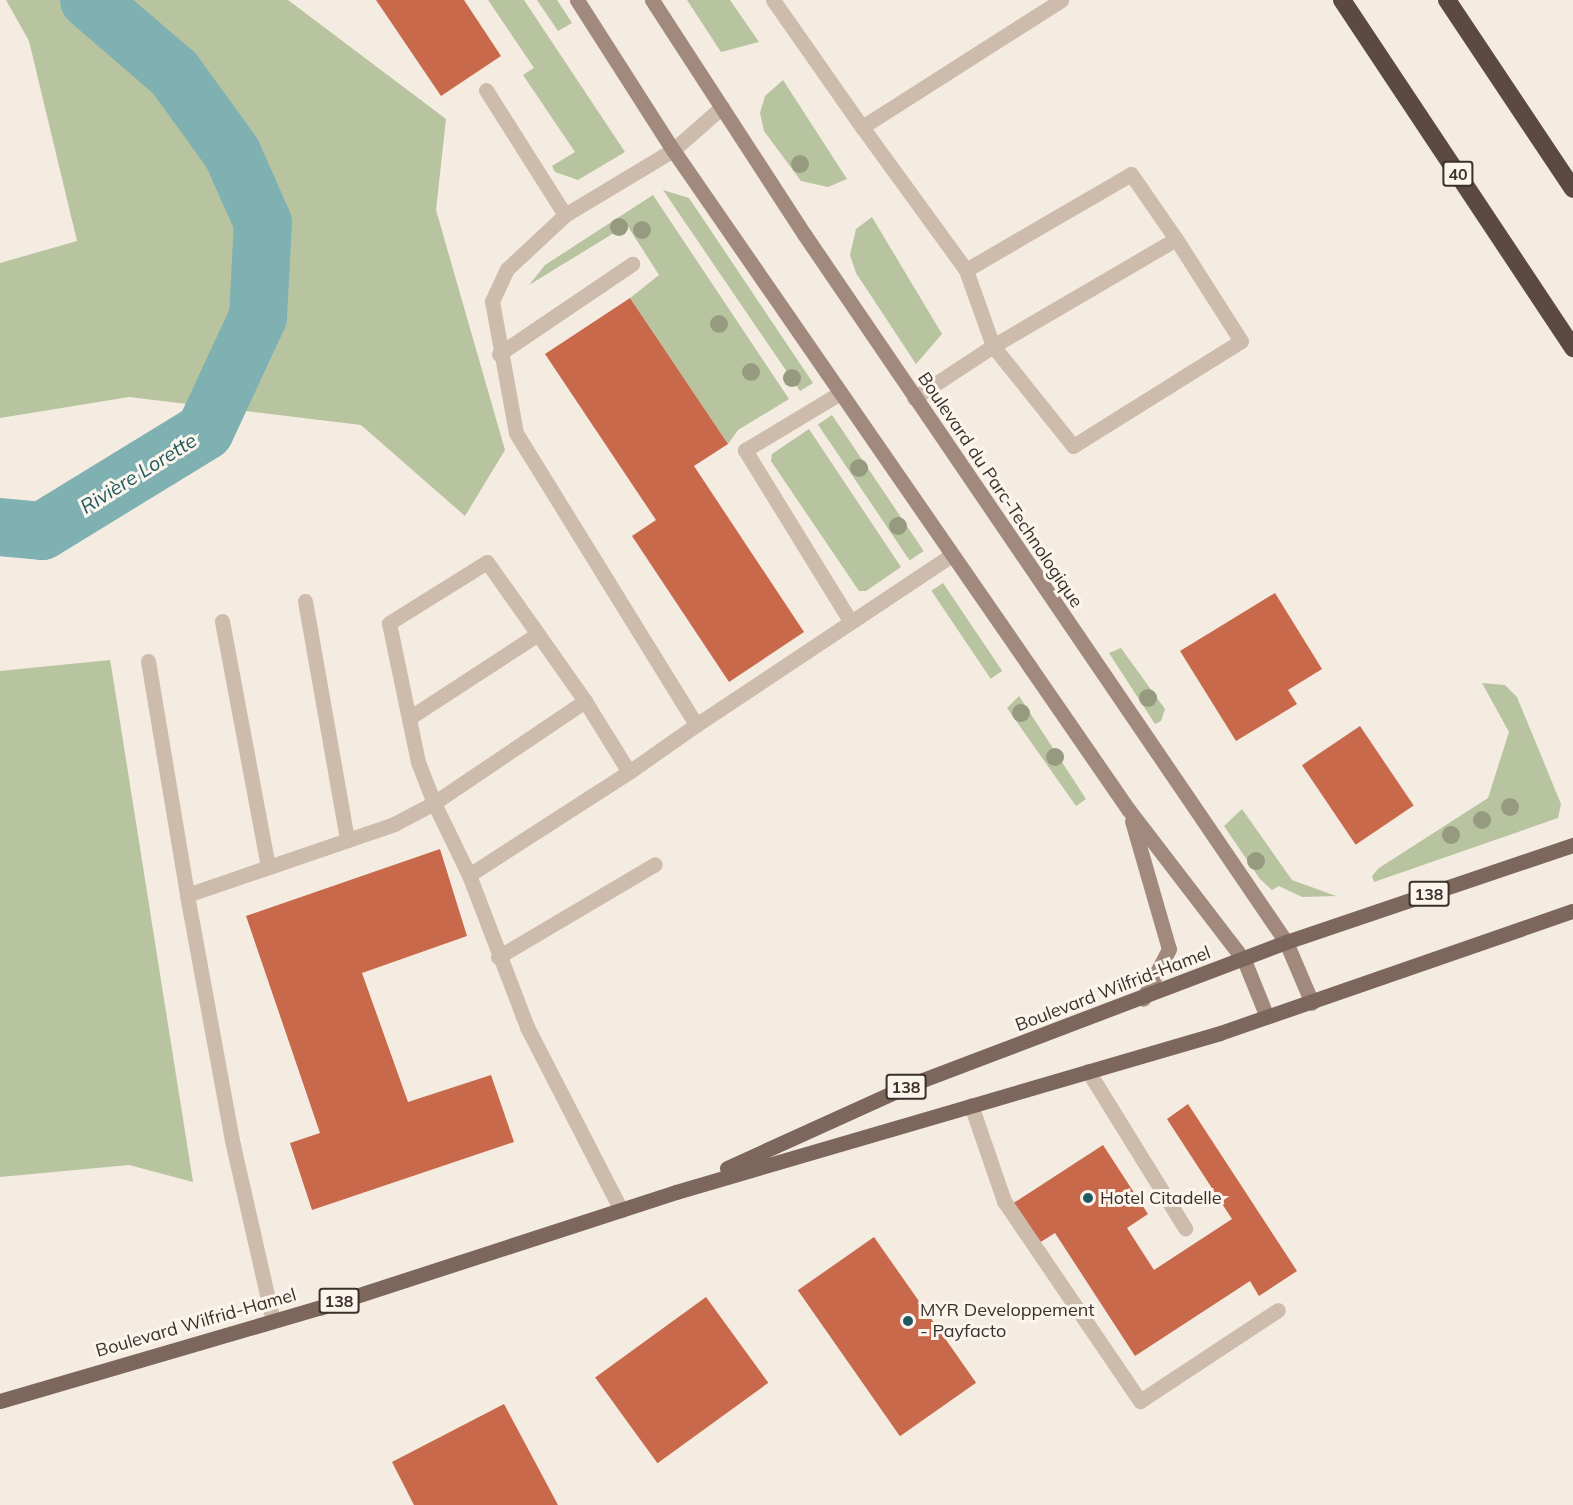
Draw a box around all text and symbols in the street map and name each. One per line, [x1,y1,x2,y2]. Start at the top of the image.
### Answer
road number: 40 [1442,161,1474,187]
street label: Boulevard du Parc-Technologique [913,368,1087,612]
water label: Rivière Lorette [75,428,201,518]
road number: 138 [1408,881,1450,907]
street label: Boulevard Wilfrid-Hamel [1012,942,1214,1036]
road number: 138 [885,1074,927,1100]
place label: Hotel Citadelle [1100,1187,1222,1209]
marker: Hotel Citadelle [1081,1191,1095,1205]
street label: Boulevard Wilfrid-Hamel [93,1284,299,1362]
road number: 138 [318,1288,360,1314]
place label: MYR Developpement - Payfacto [920,1300,1095,1342]
marker: MYR Developpement - Payfacto [901,1314,915,1328]

